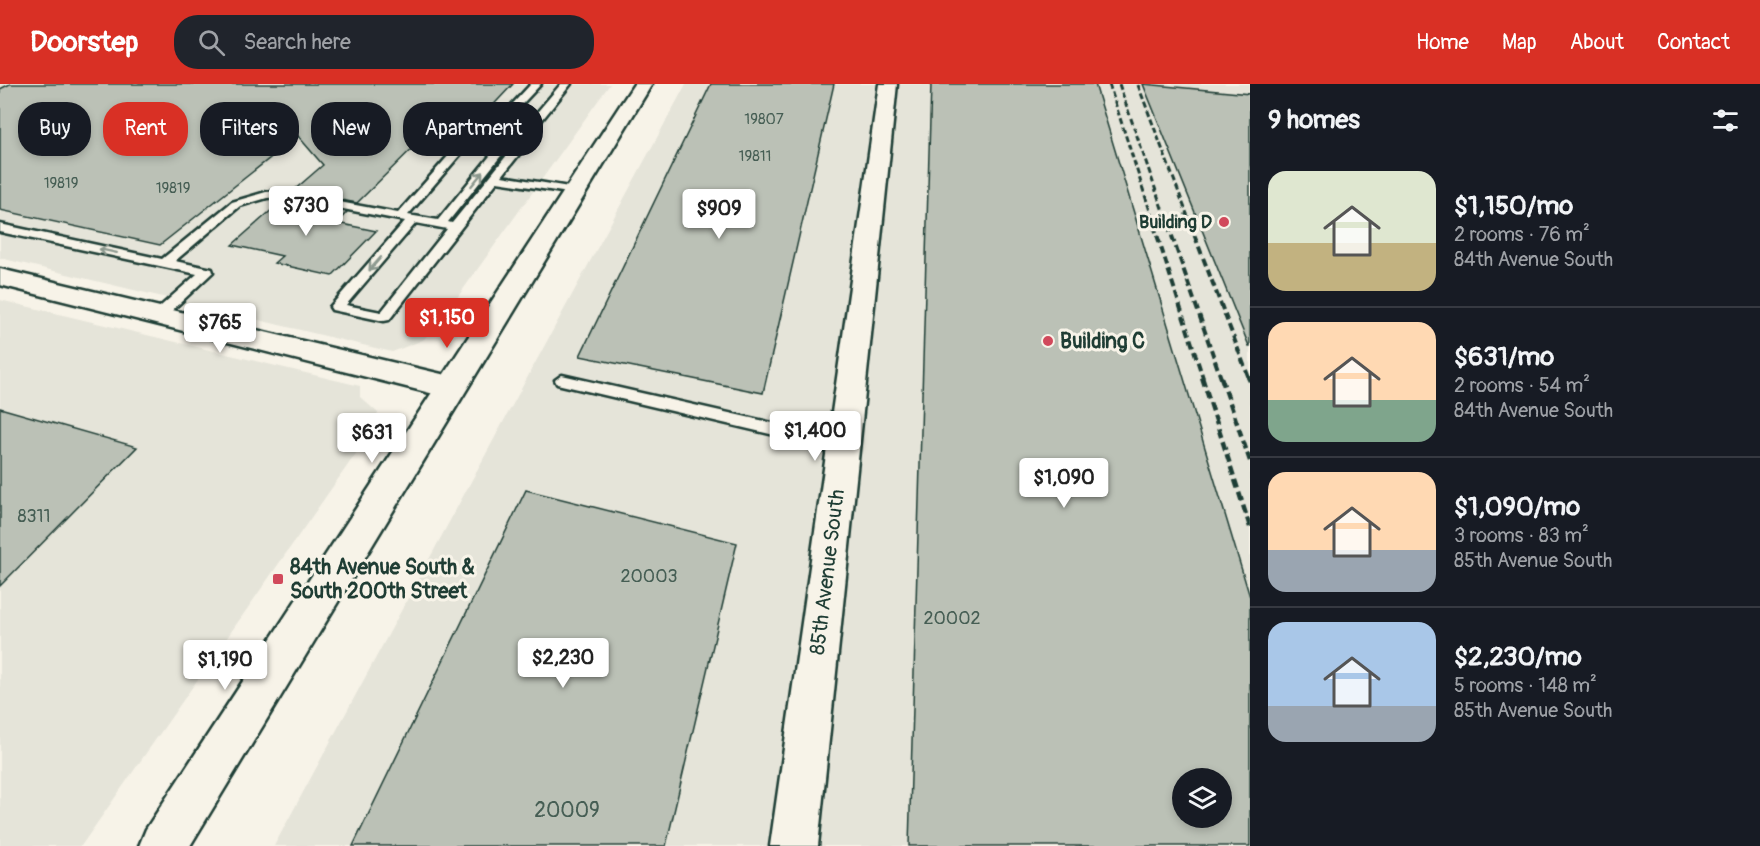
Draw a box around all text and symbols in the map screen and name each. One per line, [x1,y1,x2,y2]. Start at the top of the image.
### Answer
search box [174,15,594,69]
text: Doorstep [30,25,138,60]
icon: search [195,26,228,59]
text: Search here [243,28,351,56]
text: Home [1416,29,1469,56]
text: Map [1502,29,1537,56]
text: About [1570,29,1624,56]
text: Contact [1657,29,1730,56]
chip: Buy [18,102,91,156]
chip: Rent [103,102,188,156]
chip: Filters [200,102,299,156]
chip: New [311,102,391,156]
chip: Apartment [403,102,543,156]
text: 9 homes [1268,104,1360,136]
icon: filters [1709,104,1742,137]
house number: 19807 [744,110,784,129]
house number: 19811 [739,147,771,166]
one-way arrow [470,171,483,187]
house number: 19819 [44,174,78,193]
house number: 19819 [156,179,190,198]
pin: $730 [270,186,342,237]
pin: $909 [683,189,755,240]
text: $1,150/mo [1454,190,1573,222]
text: $730 [283,193,329,218]
icon: home [1316,195,1388,267]
text: $909 [696,196,742,221]
place label: Building D [1139,211,1212,234]
marker: Building D [1217,215,1231,229]
text: 2 rooms · 76 m² [1454,222,1590,247]
one-way arrow [99,245,118,256]
text: 84th Avenue South [1454,247,1613,272]
one-way arrow [368,256,382,271]
pin: $1,150 [398,298,496,349]
pin: $765 [184,303,256,354]
text: $1,150 [419,305,475,330]
text: $765 [198,310,242,335]
place label: Building C [1060,328,1145,355]
marker: Building C [1041,334,1055,348]
text: $631/mo [1454,341,1554,373]
icon: home [1316,346,1388,418]
text: 2 rooms · 54 m² [1454,373,1590,398]
text: 84th Avenue South [1454,398,1613,423]
pin: $1,400 [766,411,864,462]
pin: $631 [336,413,408,464]
text: $1,400 [784,418,846,443]
text: $631 [351,420,393,445]
pin: $1,090 [1015,458,1113,509]
text: $1,090 [1033,465,1095,490]
street label: 85th Avenue South [804,488,851,656]
text: $1,090/mo [1454,491,1580,523]
icon: home [1316,496,1388,568]
house number: 8311 [17,505,51,528]
text: 3 rooms · 83 m² [1454,523,1589,548]
text: 85th Avenue South [1454,548,1612,573]
place label: 84th Avenue South & South 200th Street [290,554,475,605]
house number: 20003 [621,565,678,588]
marker: 84th Avenue South & South 200th Street [271,572,285,586]
house number: 20002 [923,607,981,630]
pin: $2,230 [514,638,612,689]
pin: $1,190 [176,640,274,691]
text: $2,230/mo [1454,641,1582,673]
text: $2,230 [532,645,594,670]
icon: home [1316,646,1388,718]
text: $1,190 [197,647,253,672]
text: 5 rooms · 148 m² [1454,673,1597,698]
text: 85th Avenue South [1454,698,1612,723]
map controls [1172,768,1232,828]
button: layers [1172,768,1232,828]
house number: 20009 [534,797,600,824]

